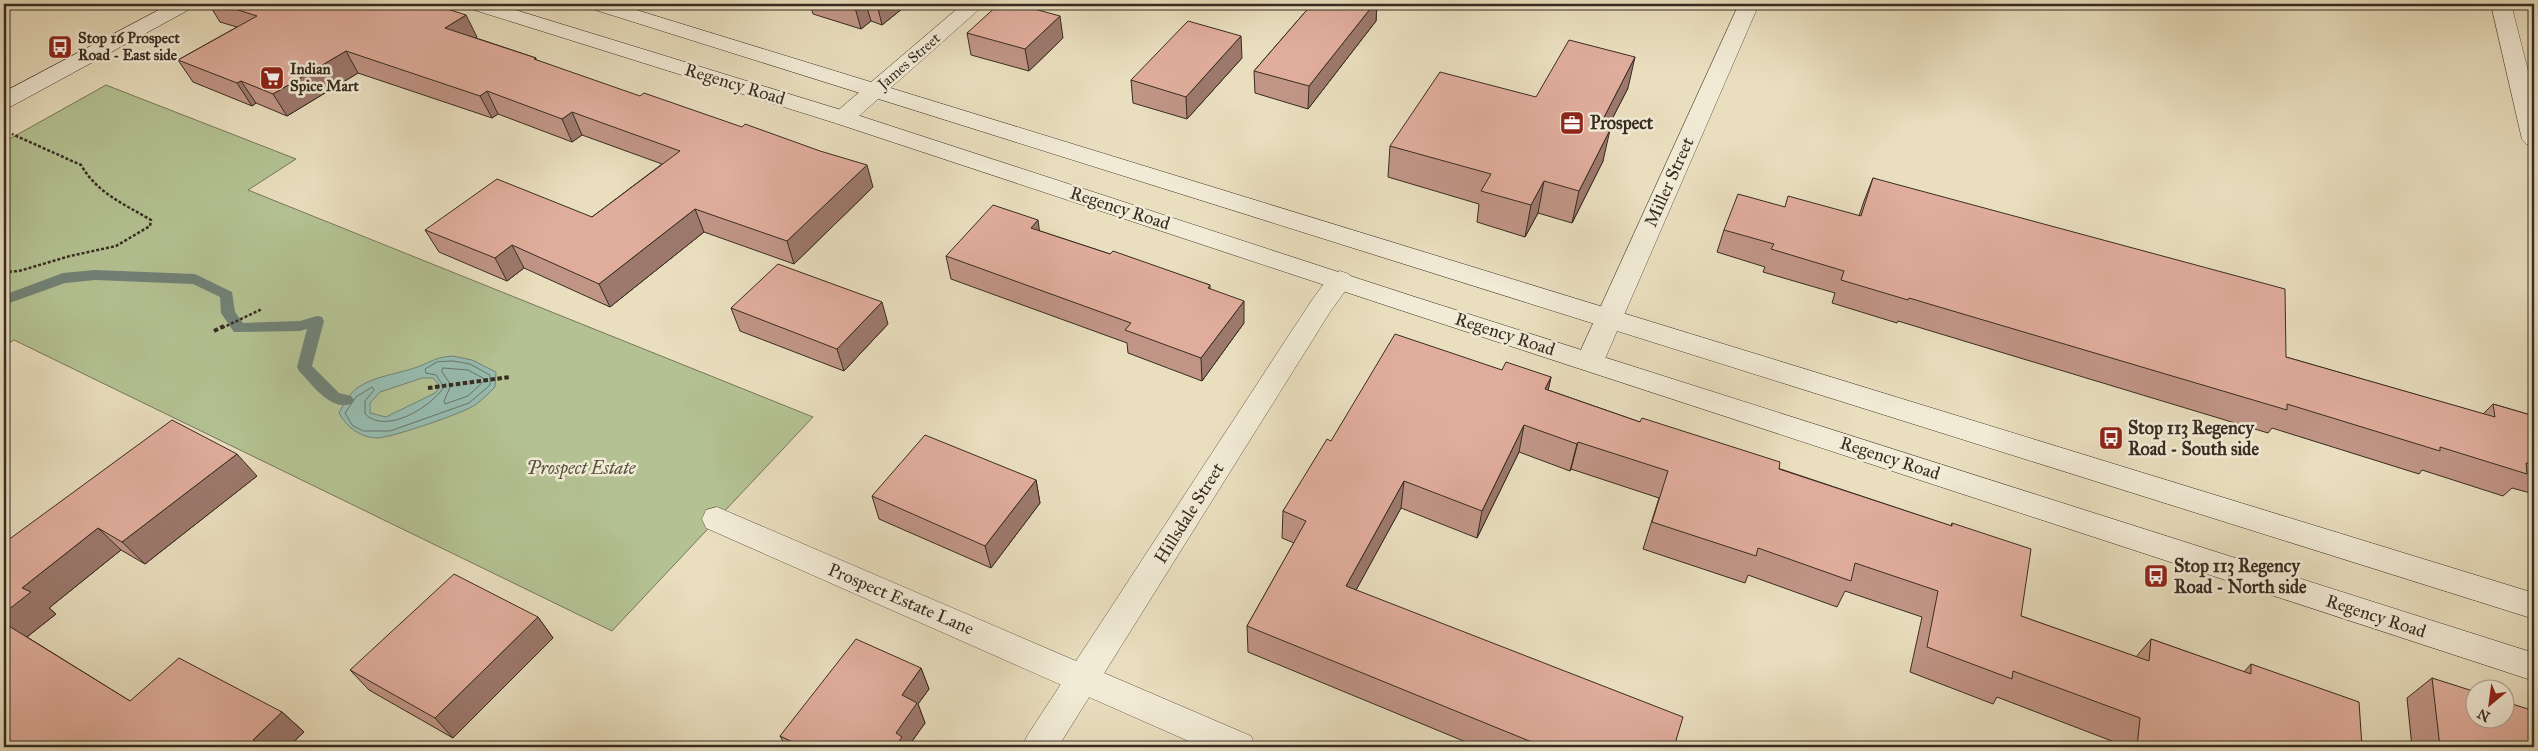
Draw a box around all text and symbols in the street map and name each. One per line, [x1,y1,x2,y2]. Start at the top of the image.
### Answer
place label: Stop 16 Prospect Road - East side [78,29,180,64]
street label: James Street [873,29,945,95]
bus stop icon: Stop 16 Prospect Road - East side [47,34,73,60]
street label: Regency Road [682,58,788,111]
place label: Indian Spice Mart [290,60,359,96]
supermarket icon: Indian Spice Mart [259,65,285,91]
office icon: Prospect [1559,110,1585,136]
place label: Prospect [1590,112,1654,135]
street label: Miller Street [1639,133,1699,230]
street label: Regency Road [1067,181,1173,235]
street label: Regency Road [1452,307,1558,361]
place label: Stop 113 Regency Road - South side [2128,417,2259,460]
bus stop icon: Stop 113 Regency Road - South side [2098,425,2124,451]
street label: Regency Road [1837,431,1943,485]
park label: Prospect Estate [527,457,637,480]
street label: Hillsdale Street [1149,458,1229,567]
place label: Stop 113 Regency Road - North side [2174,555,2307,598]
street label: Prospect Estate Lane [825,558,977,640]
bus stop icon: Stop 113 Regency Road - North side [2143,563,2169,589]
street label: Regency Road [2323,589,2429,643]
north arrow [2466,678,2516,728]
text: N [2475,705,2493,725]

